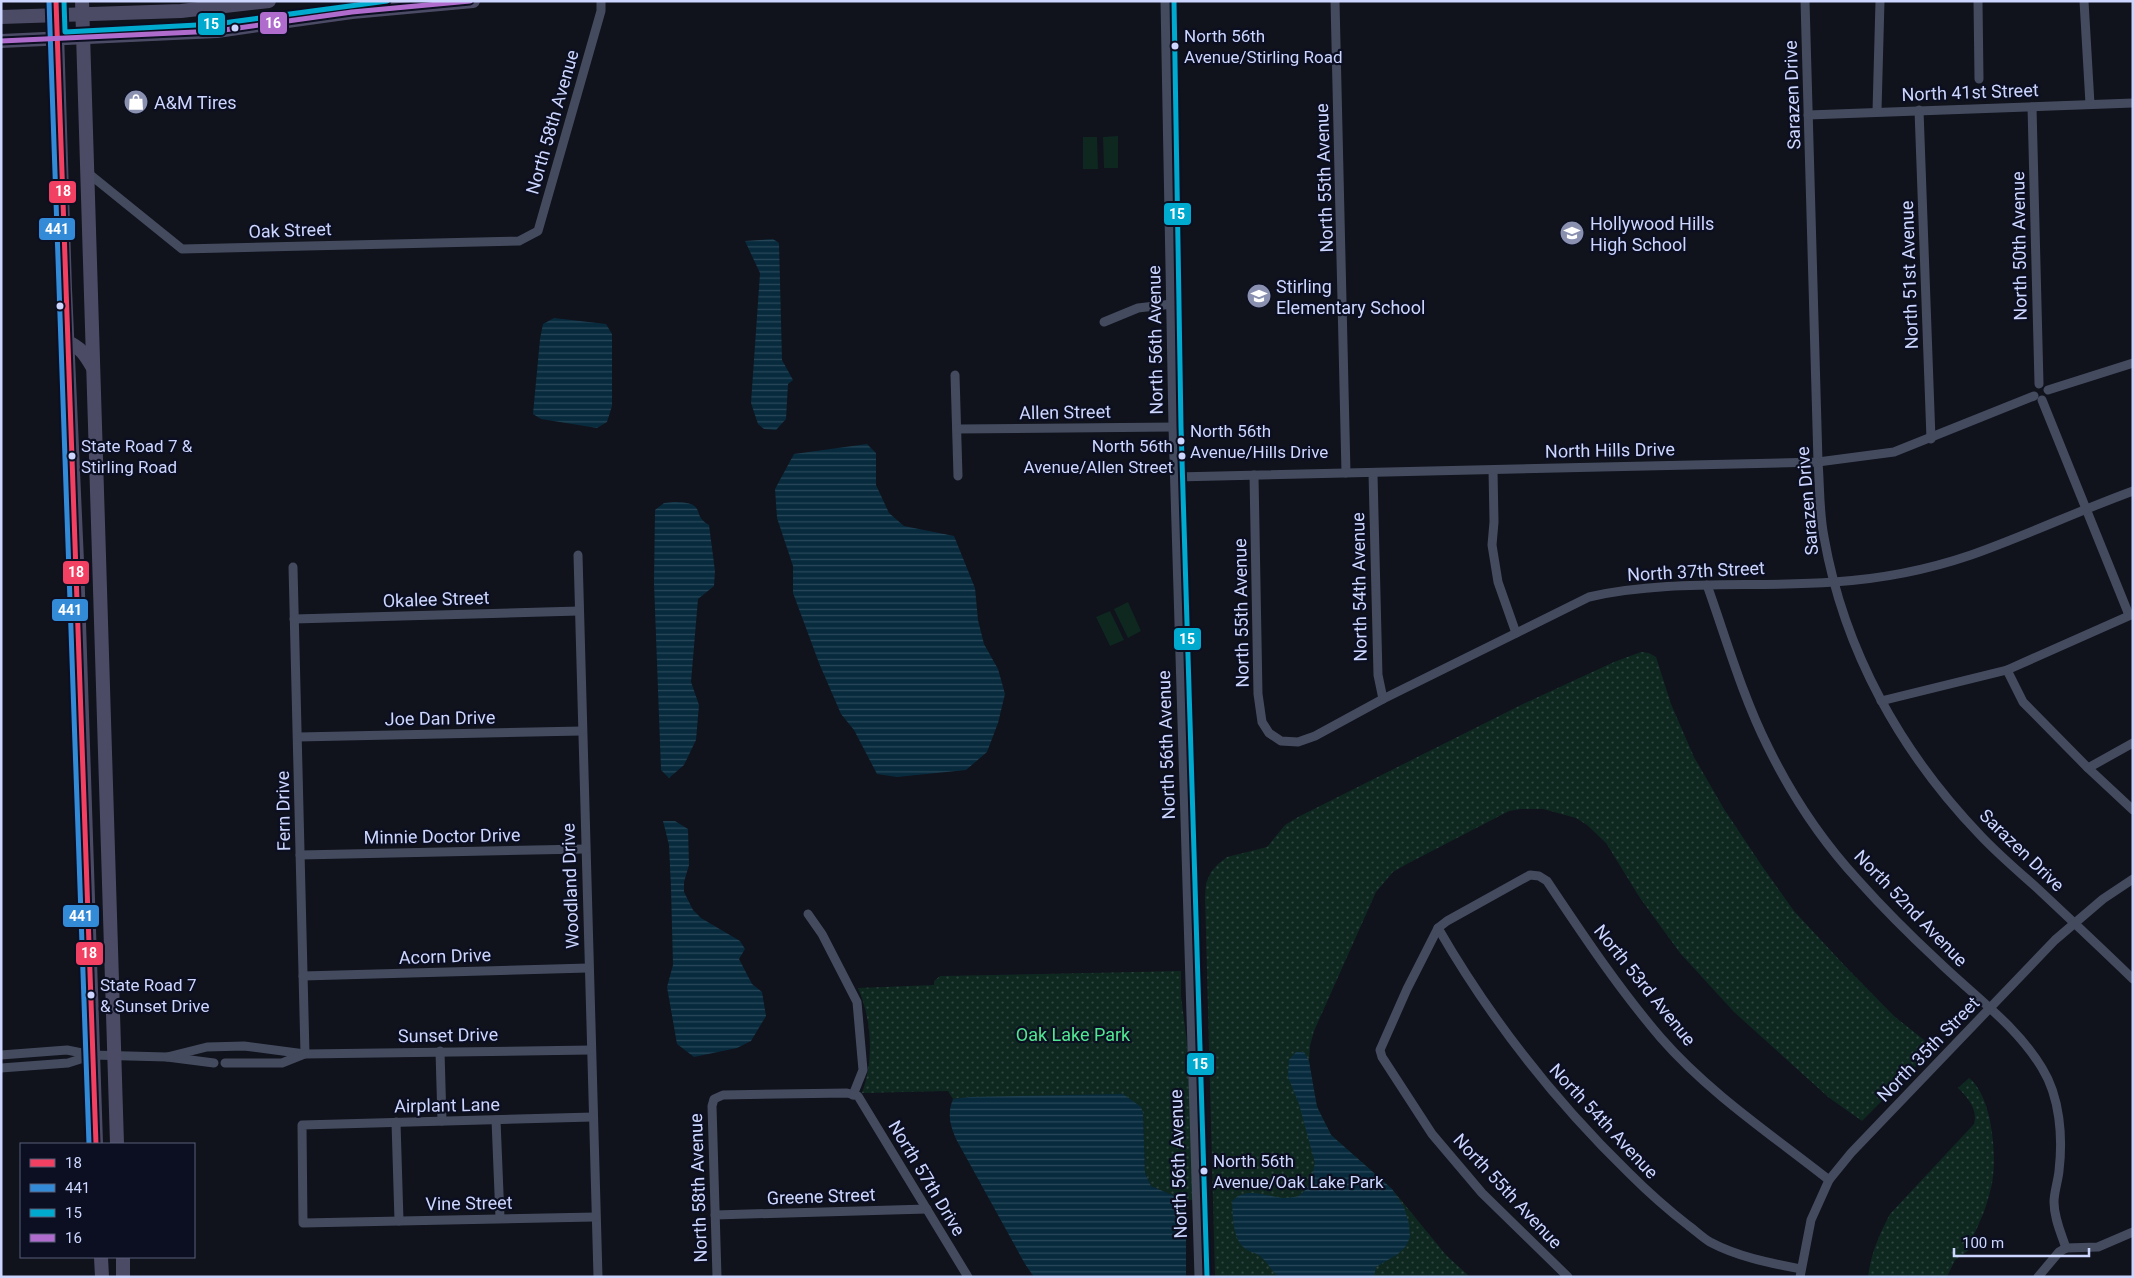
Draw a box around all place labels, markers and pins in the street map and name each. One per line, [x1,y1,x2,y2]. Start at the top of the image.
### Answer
unlabelled marker [230,23,240,33]
place label: North 56th Avenue/Stirling Road [1184,26,1343,67]
marker: North 56th Avenue/Stirling Road [1170,41,1180,51]
shop icon: A&M Tires [123,89,149,115]
place label: A&M Tires [154,92,237,113]
place label: Hollywood Hills High School [1590,213,1714,255]
school or university icon: Hollywood Hills High School [1559,220,1585,246]
place label: Stirling Elementary School [1276,276,1425,318]
school or university icon: Stirling Elementary School [1246,283,1272,309]
unlabelled marker [55,301,65,311]
place label: North 56th Avenue/Hills Drive [1190,421,1328,462]
place label: State Road 7 & Stirling Road [81,436,193,477]
place label: North 56th Avenue/Allen Street [1024,436,1173,477]
marker: North 56th Avenue/Hills Drive [1176,436,1186,446]
marker: State Road 7 & Stirling Road [67,451,77,461]
marker: North 56th Avenue/Allen Street [1177,451,1187,461]
place label: State Road 7 & Sunset Drive [100,975,209,1016]
marker: State Road 7 & Sunset Drive [86,990,96,1000]
place label: North 56th Avenue/Oak Lake Park [1213,1151,1384,1192]
marker: North 56th Avenue/Oak Lake Park [1199,1166,1209,1176]

